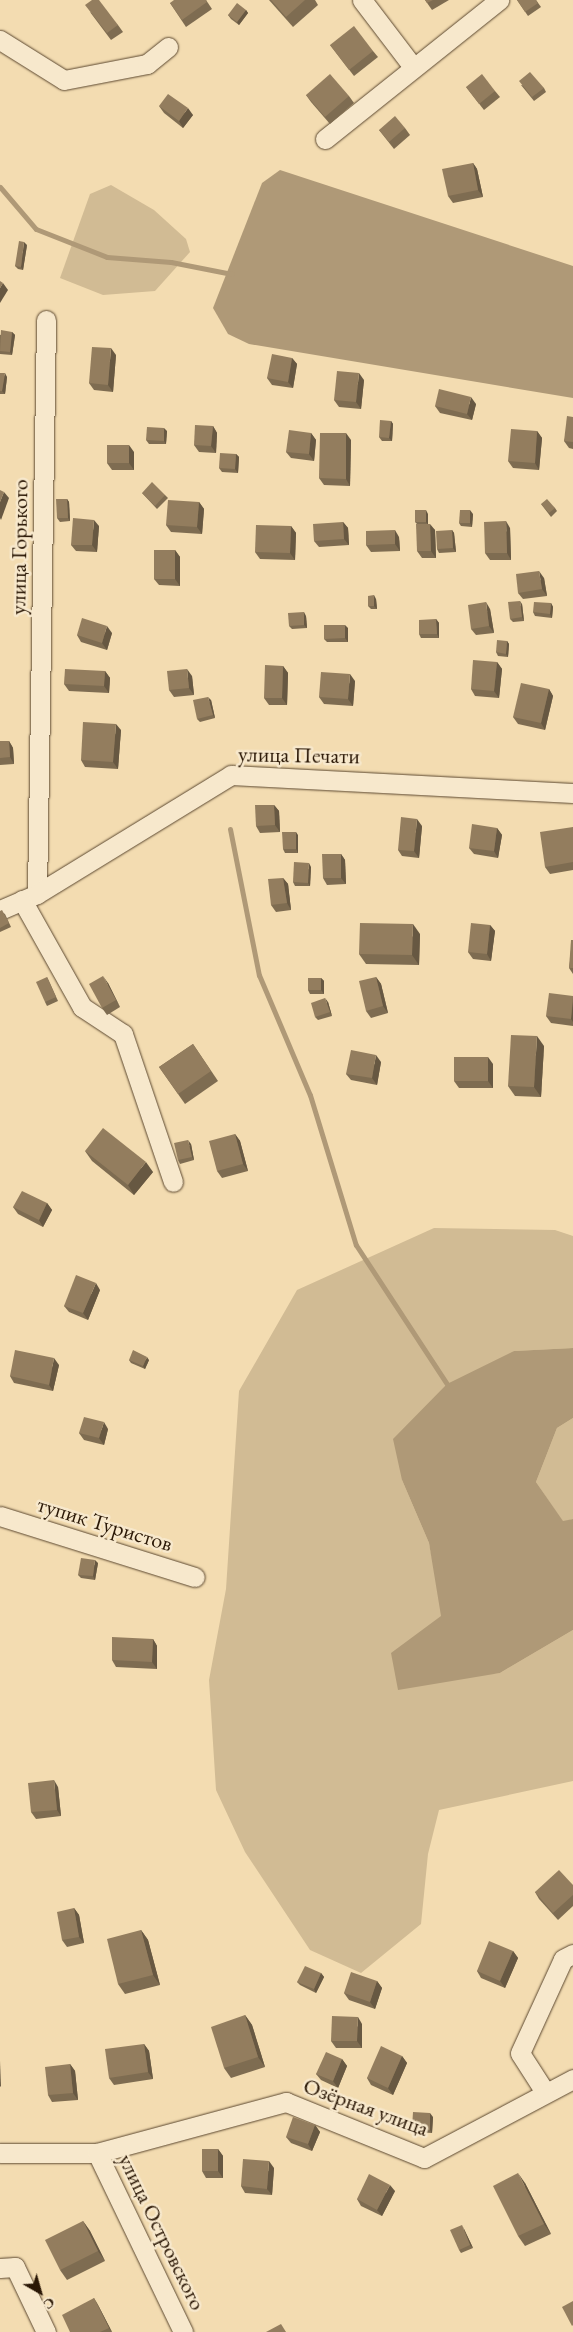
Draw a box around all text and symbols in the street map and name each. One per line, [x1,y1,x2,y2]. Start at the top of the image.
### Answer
street label: улица Горького [5,479,33,615]
street label: улица Печати [238,741,360,769]
street label: тупик Туристов [34,1491,176,1557]
street label: Озёрная улица [300,2072,432,2142]
street label: улица Островского [113,2150,211,2314]
north arrow [15,2267,65,2317]
text: С [40,2294,59,2314]

